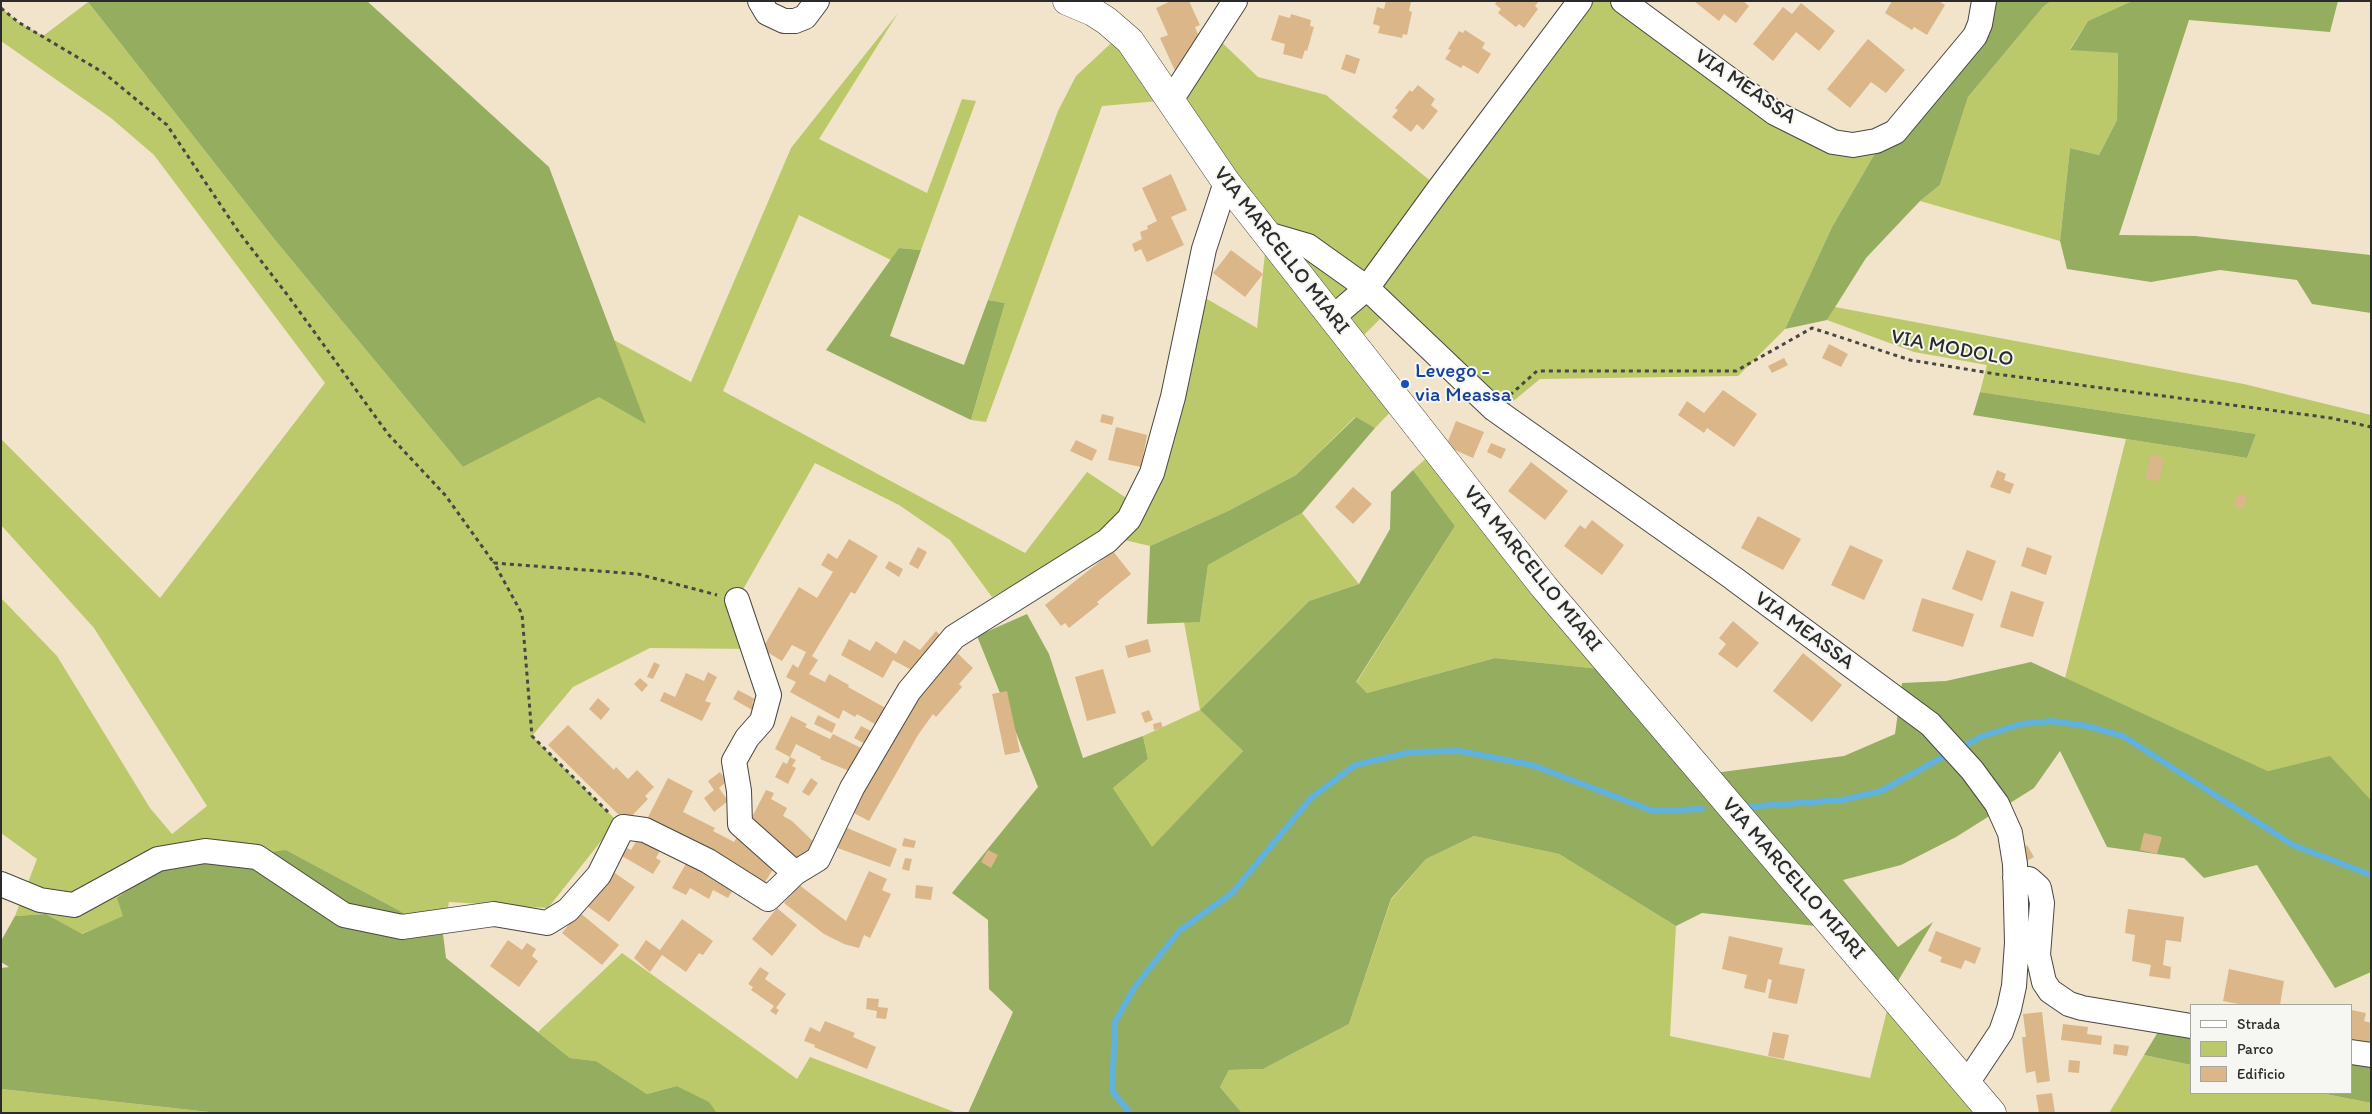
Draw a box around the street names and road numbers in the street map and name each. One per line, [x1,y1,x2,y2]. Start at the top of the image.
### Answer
street label: VIA MEASSA [1689,44,1801,130]
street label: VIA MARCELLO MIARI [1208,162,1354,340]
street label: VIA MODOLO [1889,325,2015,373]
street label: VIA MARCELLO MIARI [1457,481,1607,657]
street label: VIA MEASSA [1749,586,1859,676]
street label: VIA MARCELLO MIARI [1716,793,1870,965]

